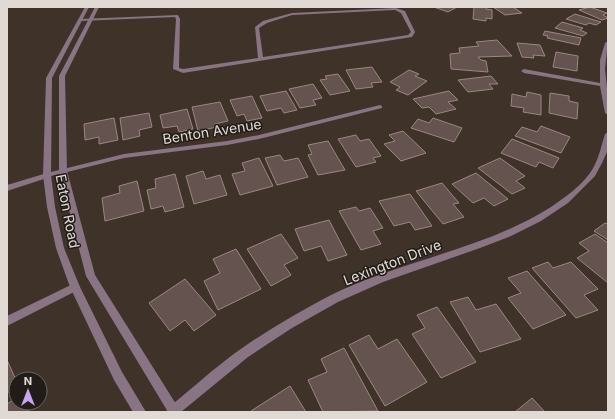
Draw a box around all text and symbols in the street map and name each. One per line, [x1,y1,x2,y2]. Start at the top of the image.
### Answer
street label: Benton Avenue [161,115,263,147]
street label: Eaton Road [52,173,84,249]
street label: Lexington Drive [341,236,443,288]
north arrow [8,371,48,411]
text: N [24,374,32,388]

